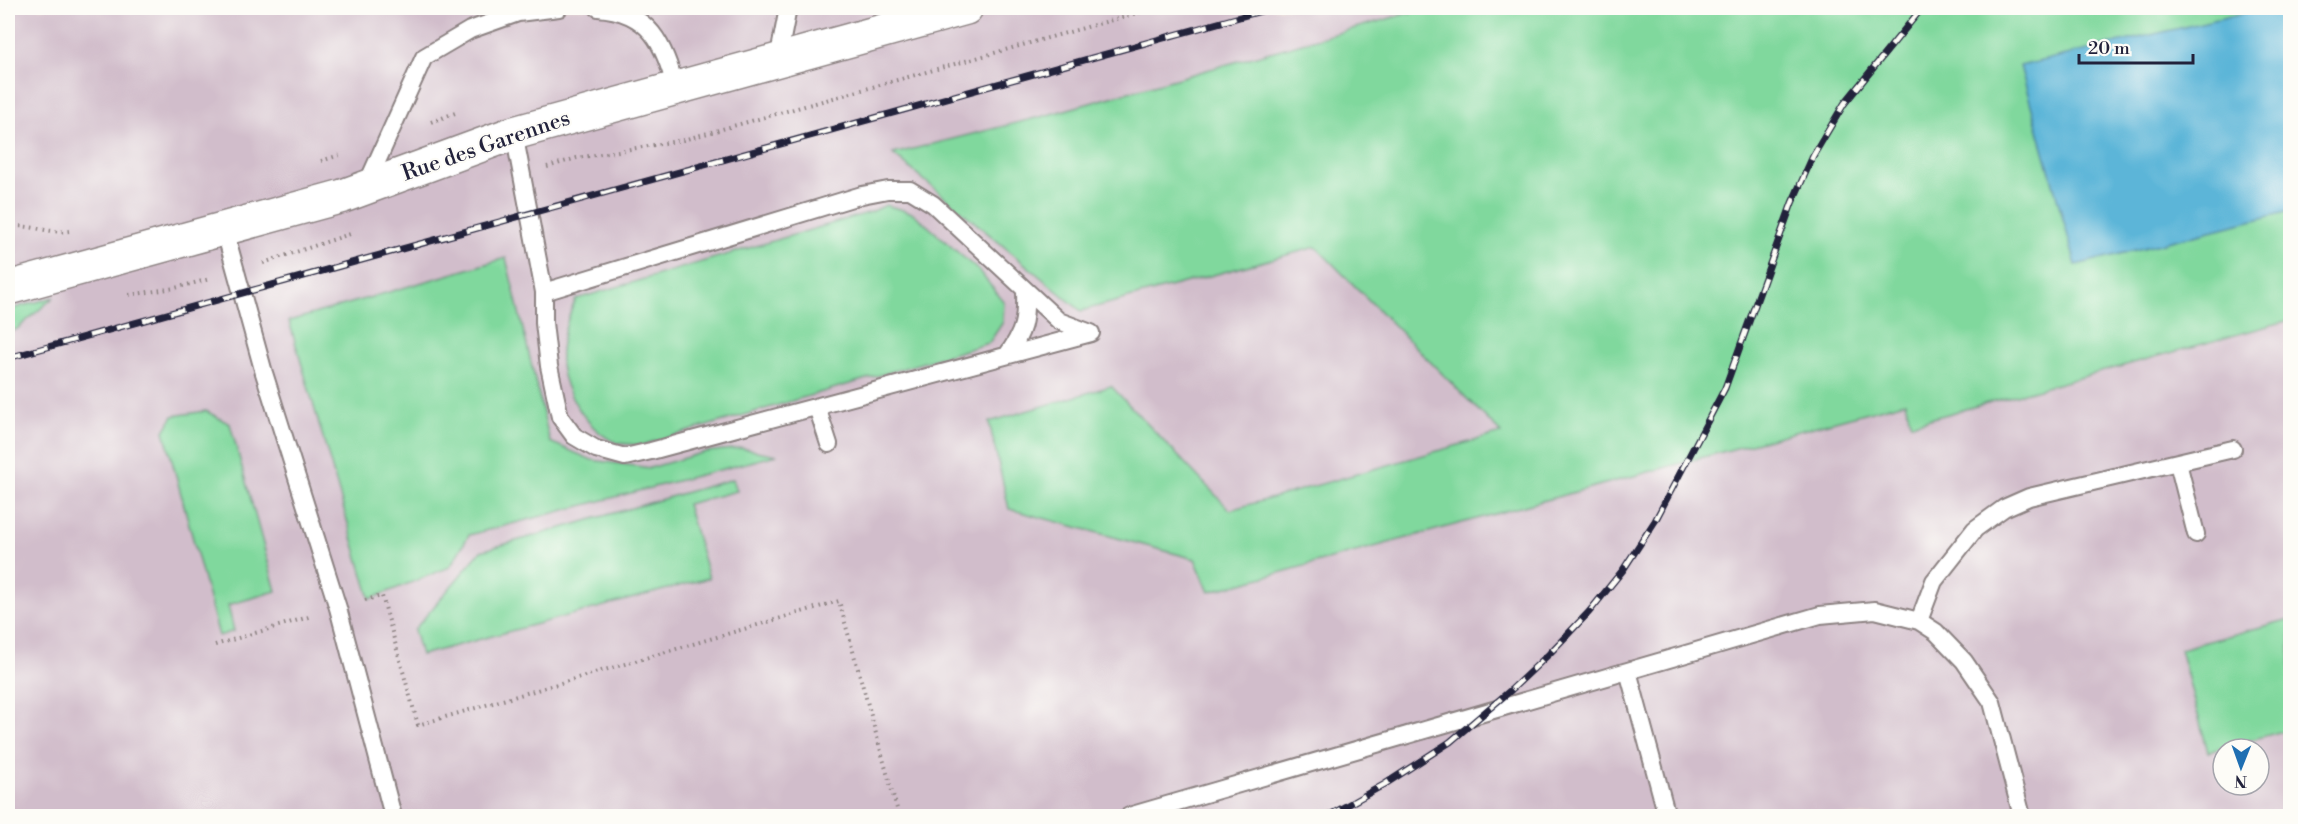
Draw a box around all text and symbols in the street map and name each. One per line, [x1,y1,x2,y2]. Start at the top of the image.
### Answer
scale bar [2079,27,2193,65]
text: 20 m [2088,37,2130,60]
street label: Rue des Garennes [398,105,574,187]
north arrow [2211,737,2271,797]
text: N [2234,771,2247,791]

